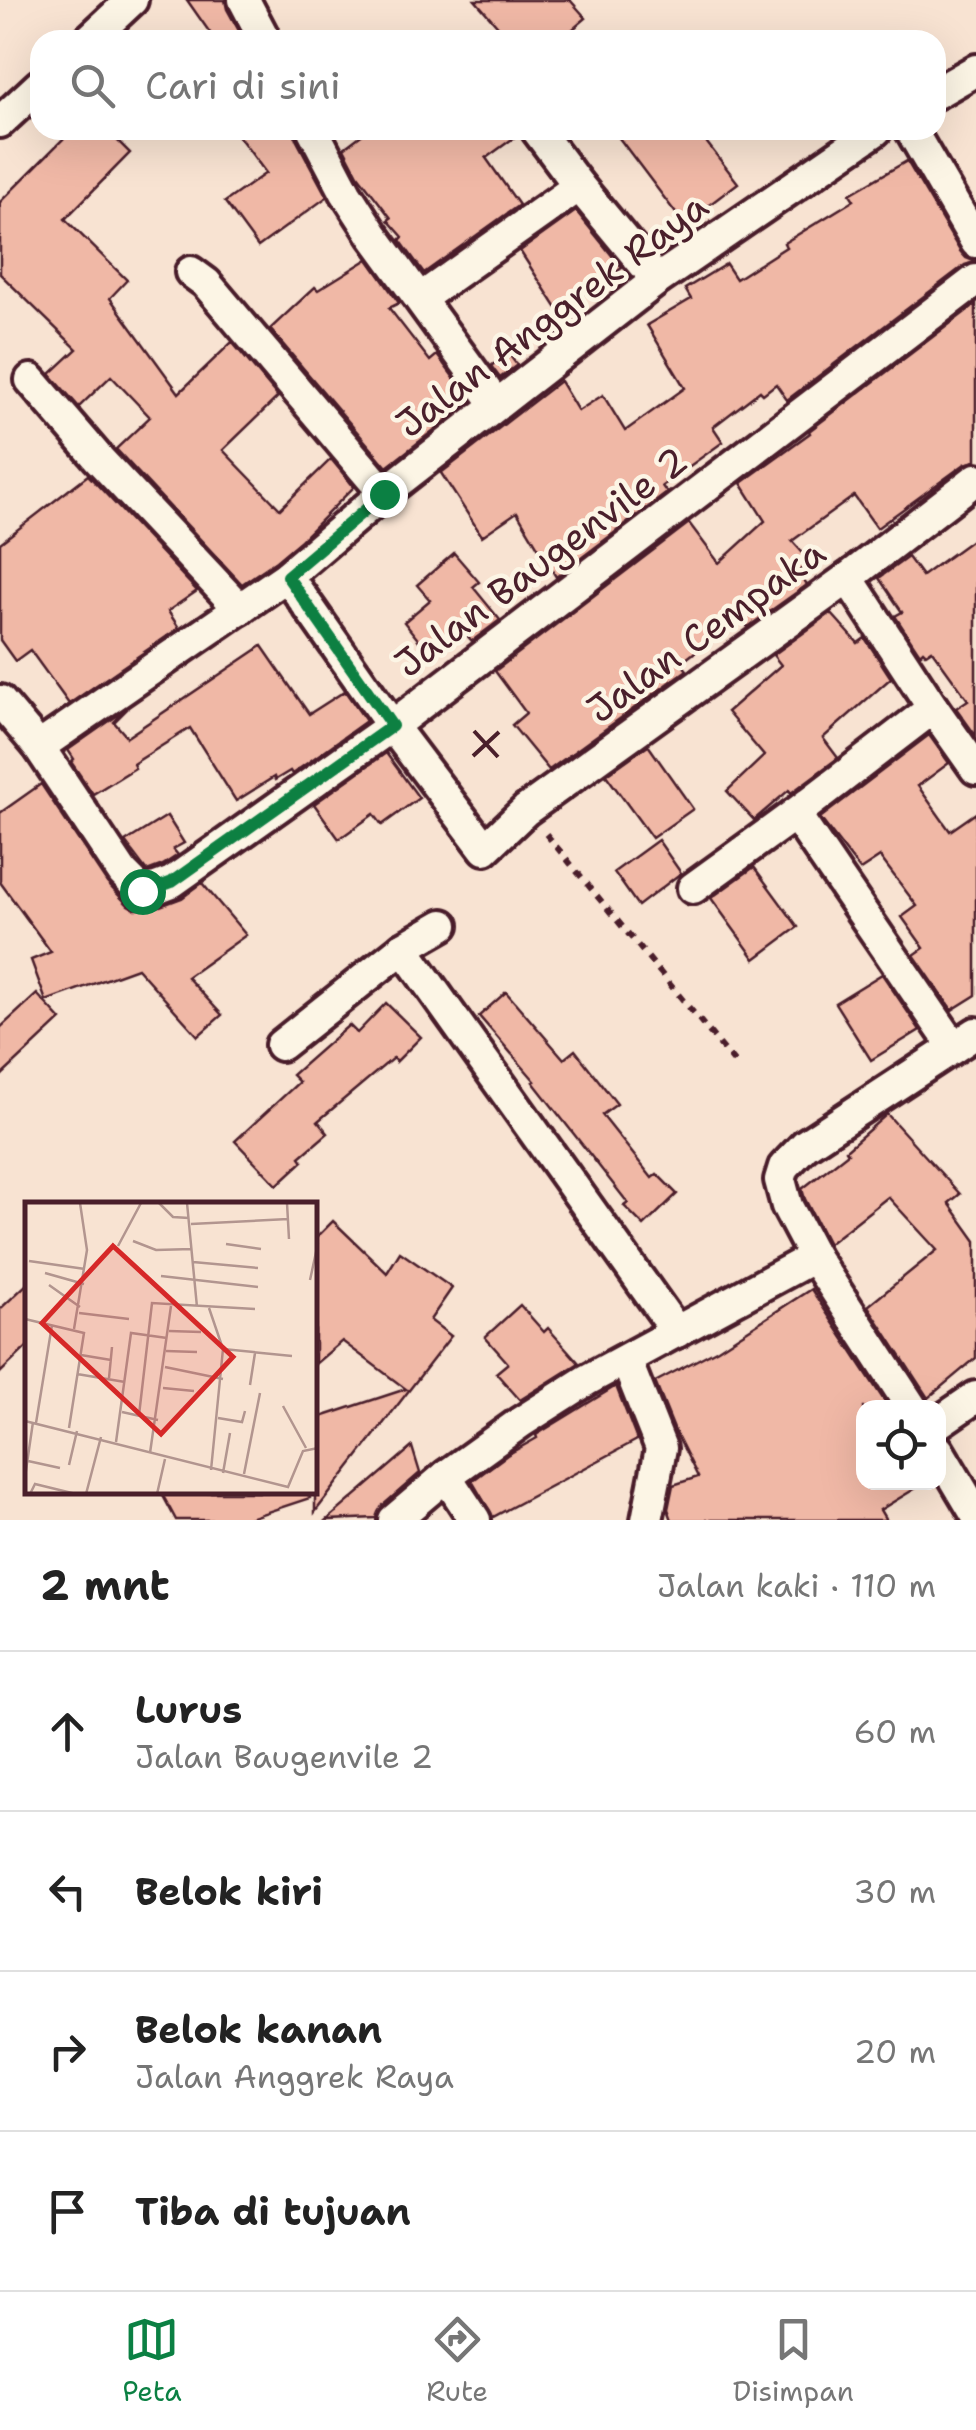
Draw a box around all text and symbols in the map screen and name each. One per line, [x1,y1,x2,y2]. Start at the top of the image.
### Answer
search box [30,30,946,140]
icon: search [65,58,120,113]
text: Cari di sini [145,60,341,111]
street label: Jalan Anggrek Raya [385,180,718,449]
street label: Jalan Baugenvile 2 [384,435,697,689]
route end [362,472,408,518]
street label: Jalan Cempaka [576,527,835,734]
route start [120,869,166,915]
inset map [25,1202,318,1495]
map controls [856,1400,946,1490]
button: locate [856,1400,946,1490]
text: 2 mnt [40,1557,170,1613]
text: Jalan kaki · 110 m [657,1564,936,1607]
text: Lurus [135,1684,242,1735]
icon: ahead [40,1704,95,1759]
text: 60 m [854,1710,936,1753]
text: Jalan Baugenvile 2 [135,1735,433,1778]
icon: left [40,1864,95,1919]
text: Belok kiri [135,1866,323,1917]
text: 30 m [853,1870,936,1913]
text: Belok kanan [135,2004,382,2055]
icon: right [40,2024,95,2079]
text: 20 m [854,2030,936,2073]
text: Jalan Anggrek Raya [135,2055,454,2098]
icon: arrive [40,2184,95,2239]
text: Tiba di tujuan [135,2186,411,2237]
tab: Peta [122,2312,182,2410]
tab: Rute [426,2312,488,2410]
tab: Disimpan [733,2312,854,2410]

